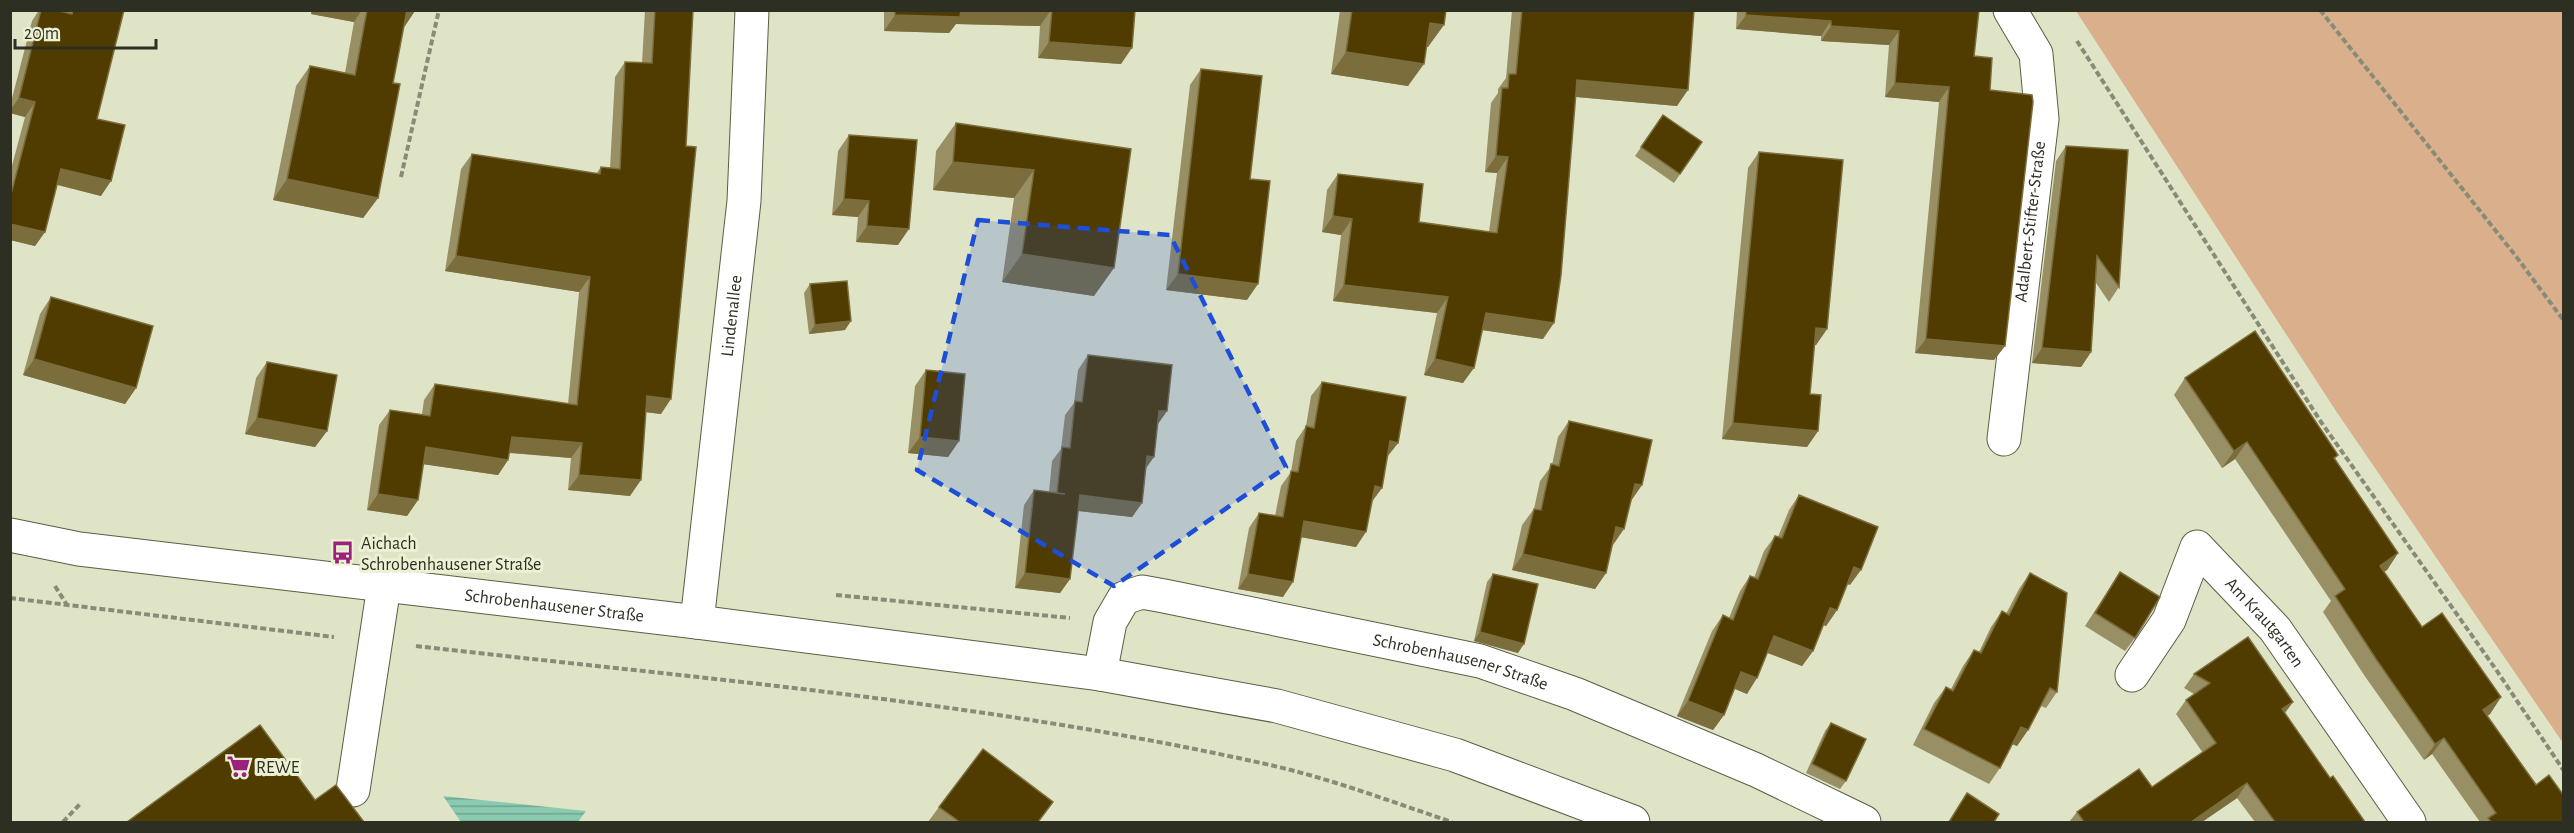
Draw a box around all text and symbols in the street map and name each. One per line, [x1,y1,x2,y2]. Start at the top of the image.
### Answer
scale bar [15,12,156,50]
text: 20 m [24,25,59,43]
street label: Adalbert-Stifter-Straße [2012,140,2049,303]
street label: Lindenallee [719,274,746,358]
place label: Aichach Schrobenhausener Straße [361,535,541,574]
bus stop icon: Aichach Schrobenhausener Straße [330,540,356,566]
street label: Am Krautgarten [2221,575,2307,671]
street label: Schrobenhausener Straße [463,587,645,626]
street label: Schrobenhausener Straße [1371,631,1550,694]
supermarket icon: REWE [225,754,251,780]
place label: REWE [256,759,300,777]

